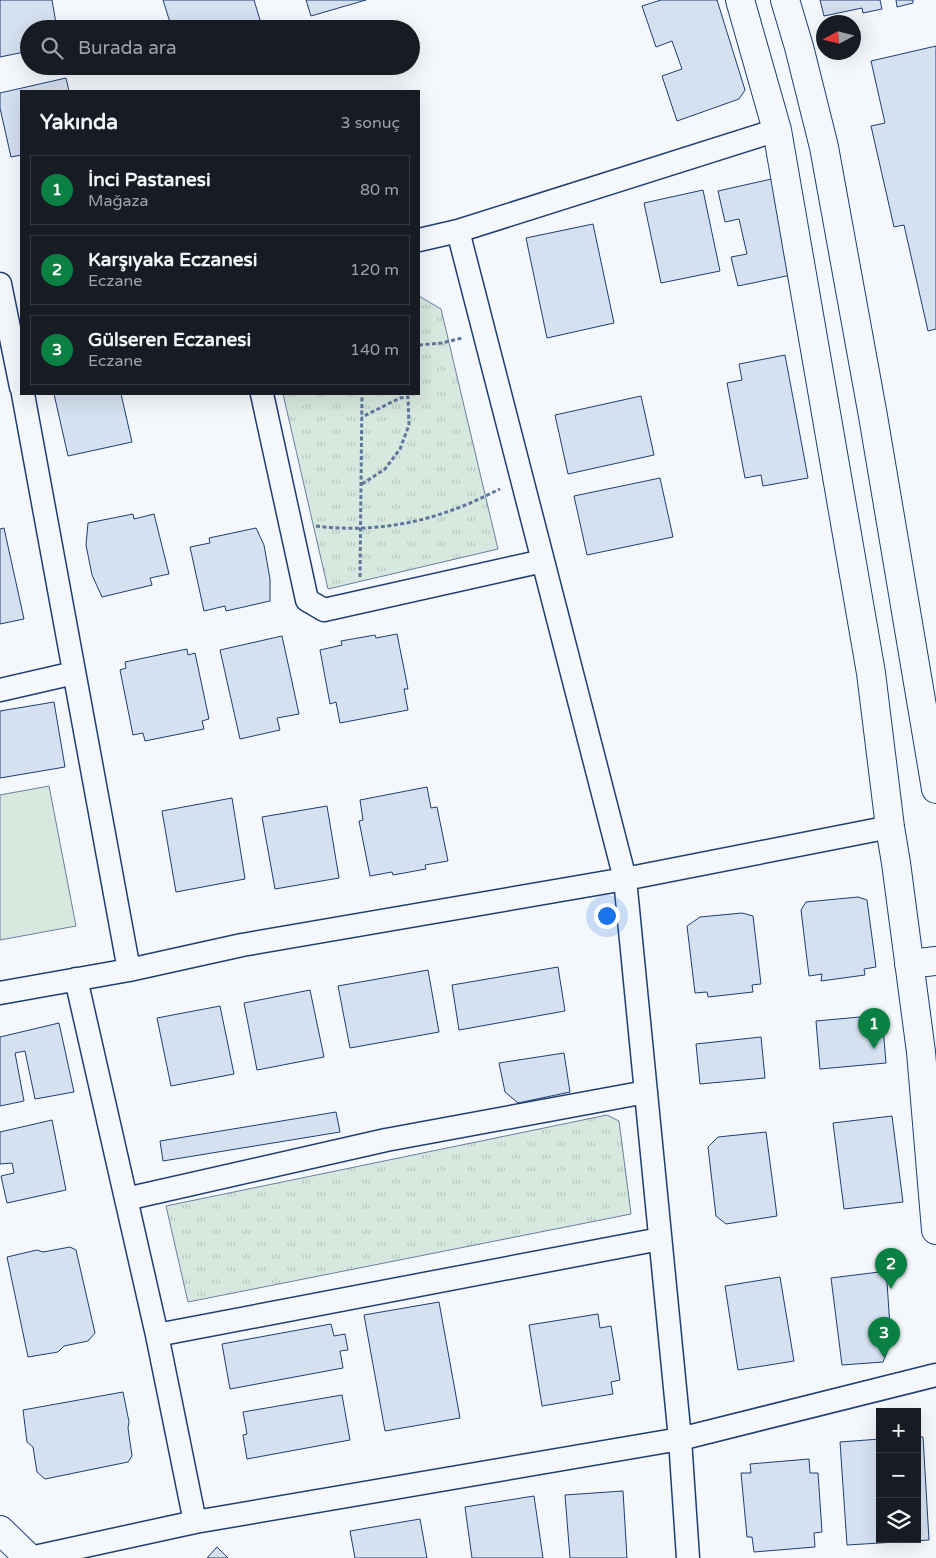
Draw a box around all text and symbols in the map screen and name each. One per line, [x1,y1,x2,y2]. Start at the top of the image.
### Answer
north arrow [816,15,861,60]
search box [20,20,420,75]
icon: search [38,34,66,62]
text: Burada ara [78,37,177,59]
text: Yakında [40,110,118,135]
text: 3 sonuç [340,113,400,133]
text: İnci Pastanesi [88,169,211,191]
text: 1 [52,180,62,200]
text: 80 m [360,180,399,200]
text: Mağaza [88,191,149,211]
text: Karşıyaka Eczanesi [88,249,257,271]
text: 2 [52,260,62,280]
text: 120 m [350,260,399,280]
text: Eczane [88,271,142,291]
text: Gülseren Eczanesi [88,329,251,351]
text: 3 [52,340,62,360]
text: 140 m [350,340,399,360]
text: Eczane [88,351,142,371]
your location [594,903,620,929]
pin: 1 [858,1008,890,1049]
pin: 2 [875,1248,907,1289]
pin: 3 [868,1317,900,1358]
map controls [876,1408,921,1543]
button: + [876,1408,921,1453]
button: − [876,1453,921,1498]
button: layers [876,1498,921,1543]

